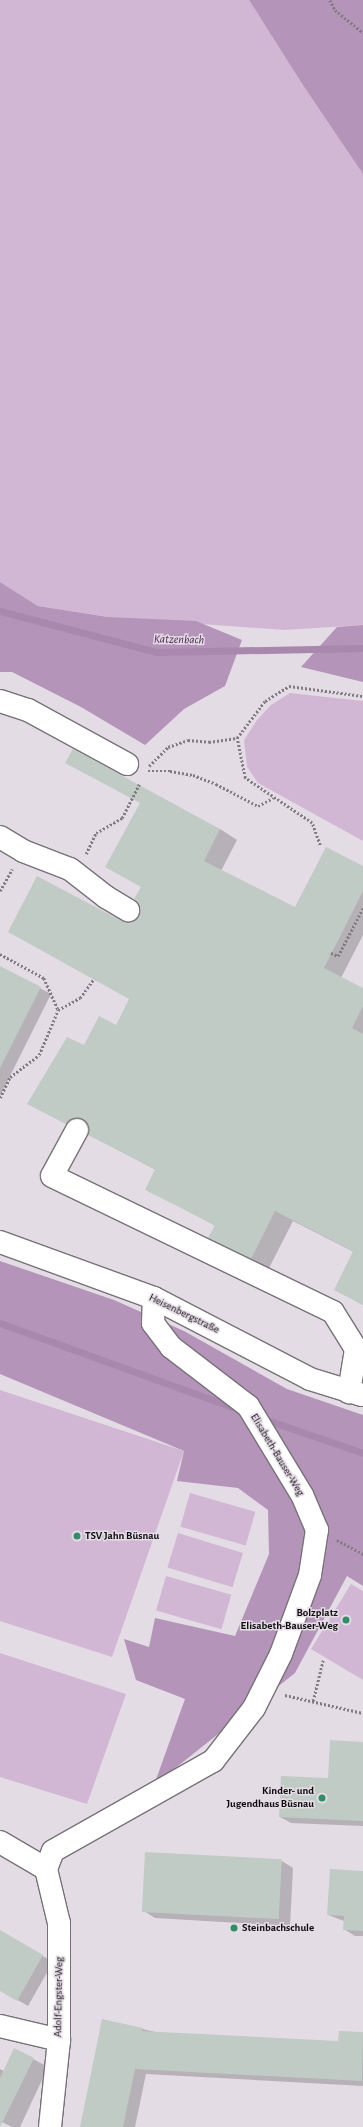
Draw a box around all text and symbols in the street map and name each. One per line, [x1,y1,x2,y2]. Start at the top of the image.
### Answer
water label: Katzenbach [154,632,204,648]
street label: Heisenbergstraße [147,1291,221,1337]
street label: Elisabeth-Bauser-Weg [247,1411,307,1499]
place label: TSV Jahn Büsnau [85,1529,159,1543]
marker: TSV Jahn Büsnau [72,1531,82,1541]
place label: Bolzplatz Elisabeth-Bauser-Weg [241,1607,338,1633]
marker: Bolzplatz Elisabeth-Bauser-Weg [341,1615,351,1625]
place label: Kinder- und Jugendhaus Büsnau [226,1785,314,1811]
marker: Kinder- und Jugendhaus Büsnau [317,1793,327,1803]
place label: Steinbachschule [242,1921,314,1935]
marker: Steinbachschule [229,1923,239,1933]
street label: Adolf-Engster-Weg [52,1957,66,2037]

